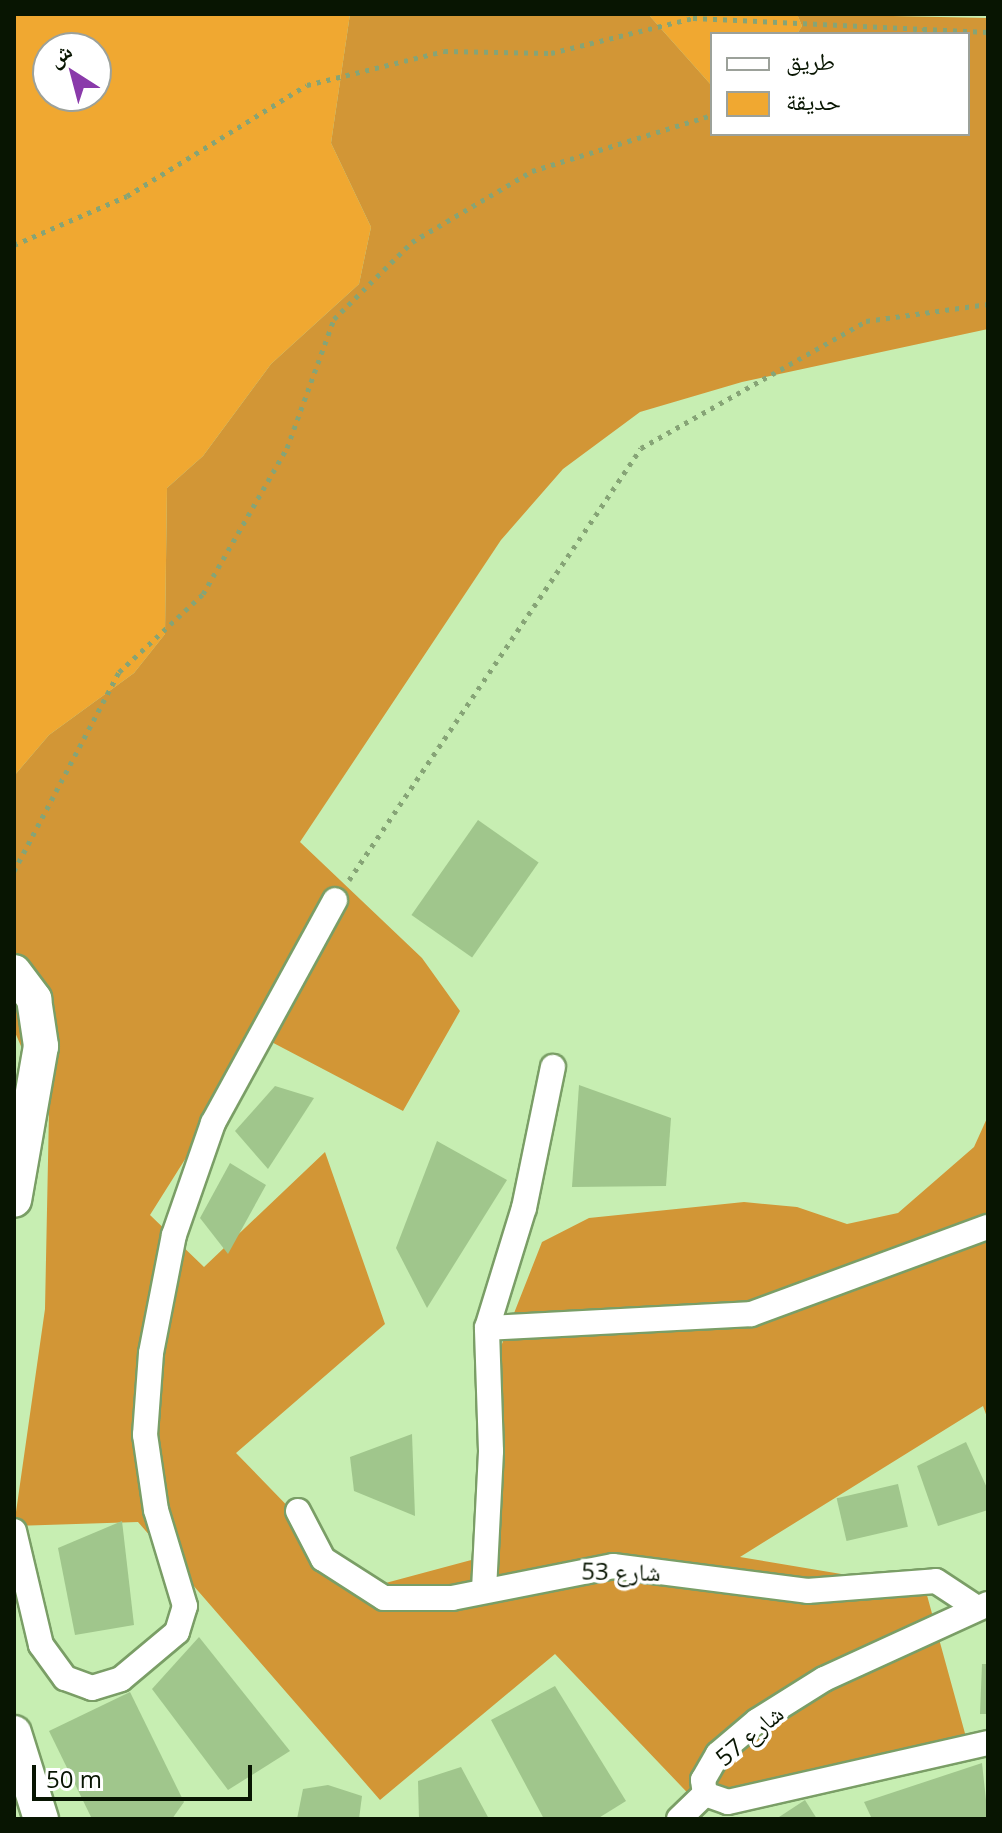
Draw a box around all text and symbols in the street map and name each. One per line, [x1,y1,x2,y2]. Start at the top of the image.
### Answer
north arrow [32,32,112,112]
legend [710,32,970,136]
text: ش [41,35,77,73]
text: طريق [786,44,835,77]
text: حديقة [786,84,841,117]
street label: شارع 53 [581,1556,661,1586]
street label: شارع 57 [709,1698,789,1772]
scale bar [36,1749,256,1799]
text: 50 m [46,1762,102,1795]

